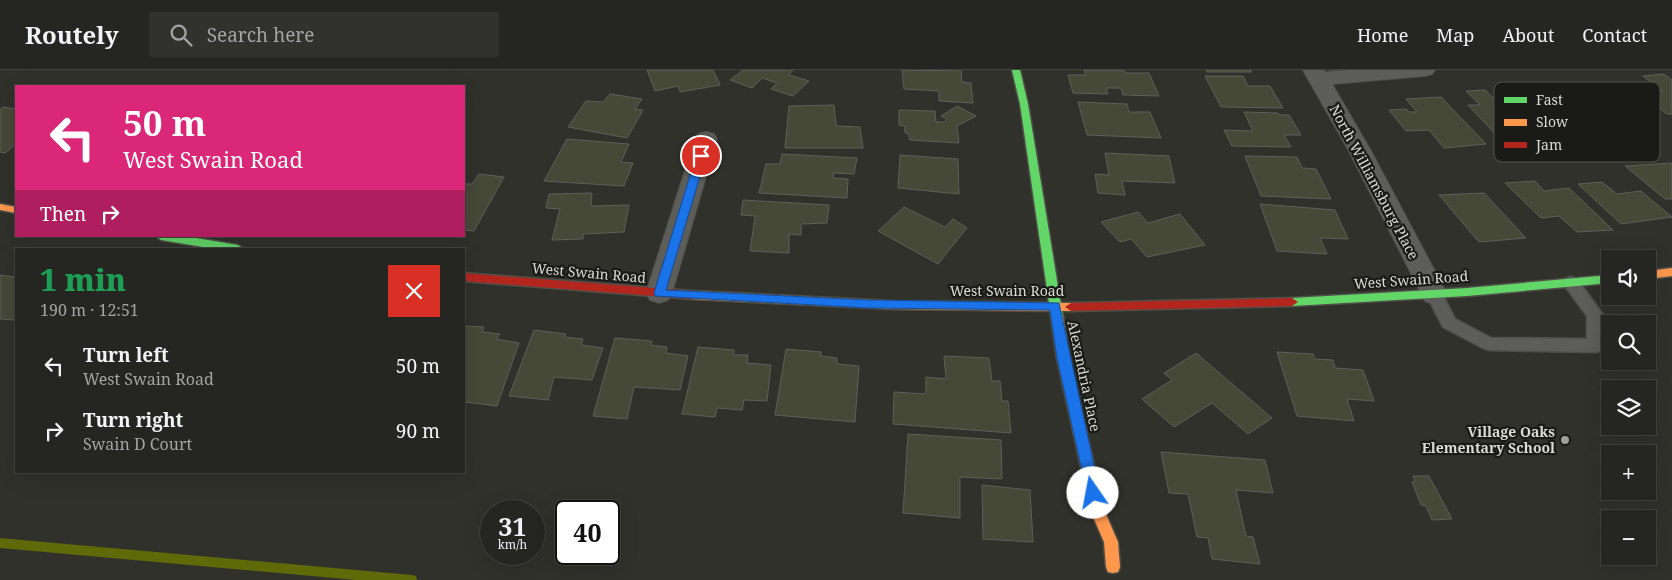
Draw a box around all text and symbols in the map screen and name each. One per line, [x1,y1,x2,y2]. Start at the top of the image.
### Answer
search box [149,12,499,57]
text: Routely [25,18,119,51]
icon: search [167,21,195,49]
text: Search here [207,22,314,48]
text: Home [1357,23,1408,47]
text: Map [1436,23,1474,47]
text: About [1502,23,1554,47]
text: Contact [1582,23,1647,47]
legend [1494,82,1660,162]
text: Fast [1536,90,1563,109]
text: 50 m [123,99,206,146]
street label: North Williamsburg Place [1325,101,1423,263]
icon: left [40,105,105,170]
text: Slow [1536,112,1569,131]
pin [680,135,722,177]
text: Jam [1535,135,1562,154]
icon: arrive [687,142,715,170]
text: West Swain Road [123,144,303,174]
icon: right [96,200,124,228]
text: Then [40,201,86,227]
map controls [1601,250,1656,565]
button: sound [1601,250,1656,305]
street label: West Swain Road [531,258,647,287]
text: 1 min [40,259,126,300]
button: close [388,265,440,317]
street label: West Swain Road [1353,266,1469,293]
street label: West Swain Road [950,281,1065,300]
text: 190 m · 12:51 [40,299,139,321]
button: search [1601,315,1656,370]
street label: Alexandria Place [1063,319,1106,433]
text: Turn left [83,342,169,368]
icon: left [40,352,68,380]
text: 50 m [396,353,440,379]
text: West Swain Road [83,368,214,390]
button: layers [1601,380,1656,435]
text: Turn right [83,407,183,433]
icon: right [40,417,68,445]
text: 90 m [396,418,440,444]
place label: Village Oaks Elementary School [1422,422,1555,457]
text: Swain D Court [83,433,192,455]
marker: Village Oaks Elementary School [1559,434,1571,446]
button: + [1601,445,1656,500]
position arrow [1066,466,1118,518]
speed limit sign: 40 [555,500,620,565]
text: 31 [498,509,527,543]
button: − [1601,510,1656,565]
text: km/h [498,536,527,553]

